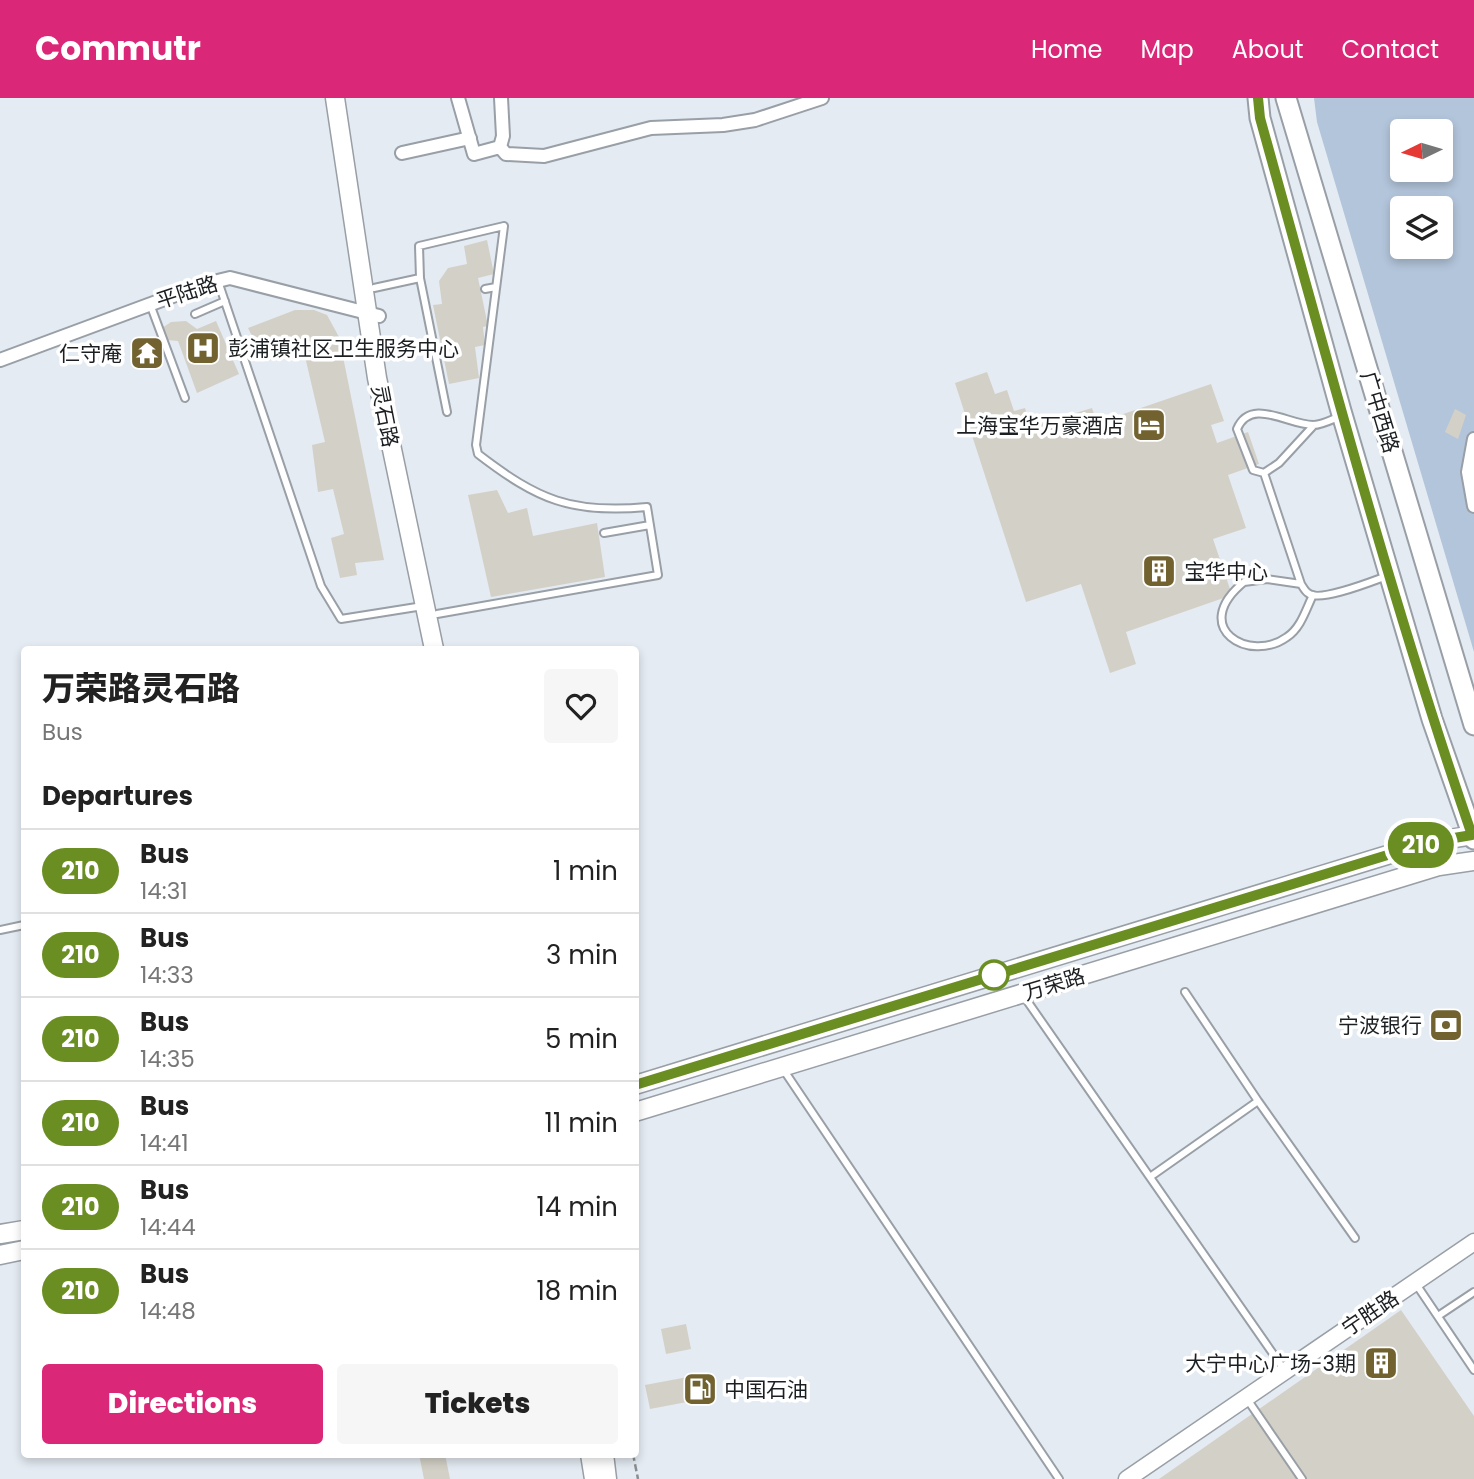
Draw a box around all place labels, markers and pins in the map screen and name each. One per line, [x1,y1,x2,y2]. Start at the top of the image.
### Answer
hospital icon: 彭浦镇社区卫生服务中心 [184,329,222,367]
temple icon: 仁守庵 [128,334,166,372]
place label: 彭浦镇社区卫生服务中心 [228,334,459,363]
place label: 仁守庵 [59,339,122,368]
hotel icon: 上海宝华万豪酒店 [1130,406,1168,444]
place label: 上海宝华万豪酒店 [956,411,1124,440]
building icon: 宝华中心 [1140,552,1178,590]
place label: 宝华中心 [1184,557,1268,586]
unlabelled marker [979,960,1009,990]
bank icon: 宁波银行 [1427,1006,1465,1044]
place label: 宁波银行 [1338,1011,1422,1040]
building icon: 大宁中心广场-3期 [1362,1344,1400,1382]
place label: 大宁中心广场-3期 [1185,1349,1356,1378]
fuel station icon: 中国石油 [681,1370,719,1408]
place label: 中国石油 [724,1375,808,1404]

